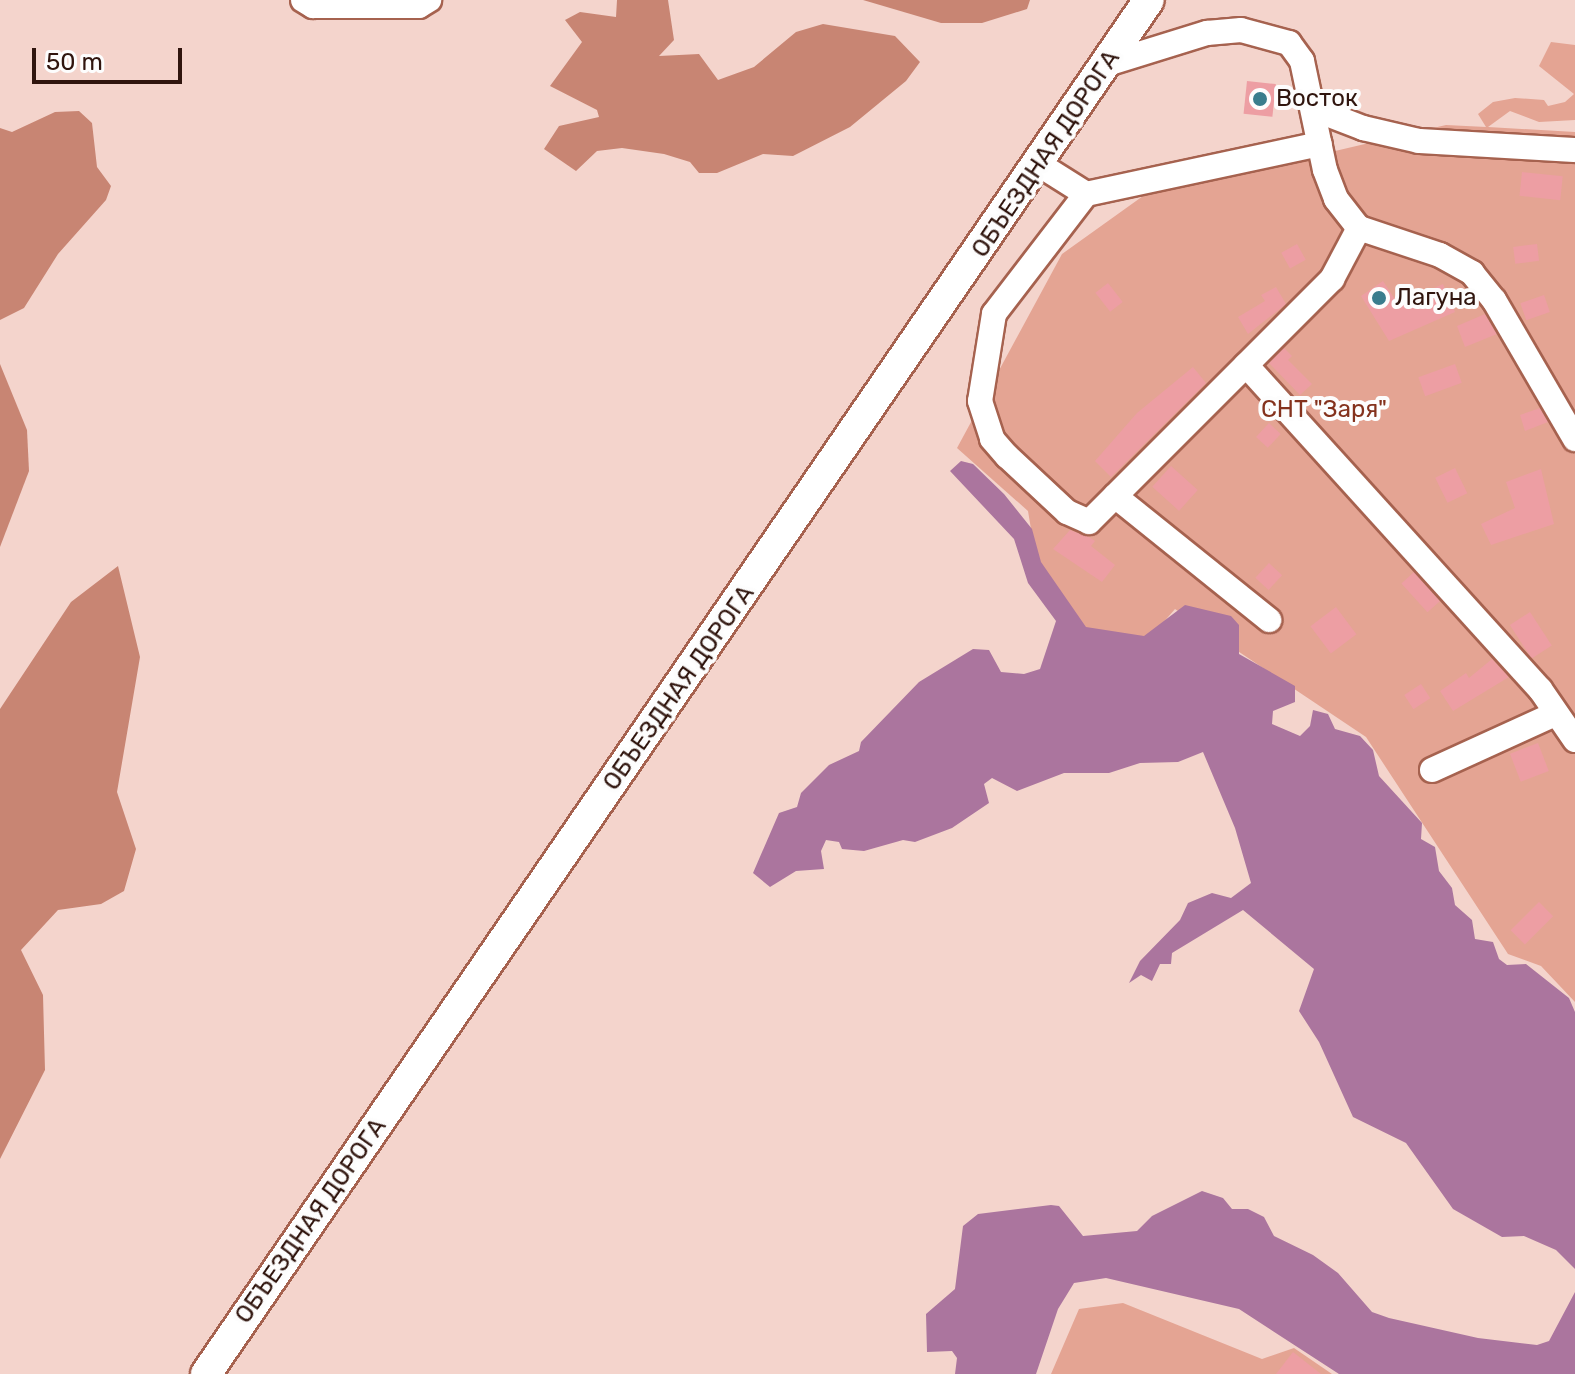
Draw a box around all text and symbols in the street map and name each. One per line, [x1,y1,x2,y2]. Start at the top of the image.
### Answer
scale bar [36,32,186,82]
street label: ОБЪЕЗДНАЯ ДОРОГА [966,45,1126,263]
text: 50 m [46,48,103,76]
place label: Восток [1276,85,1358,113]
marker: Восток [1251,90,1269,108]
place label: Лагуна [1395,284,1477,312]
marker: Лагуна [1370,289,1388,307]
park label: СНТ "Заря" [1261,396,1387,424]
street label: ОБЪЕЗДНАЯ ДОРОГА [597,580,761,796]
street label: ОБЪЕЗДНАЯ ДОРОГА [229,1113,393,1329]

